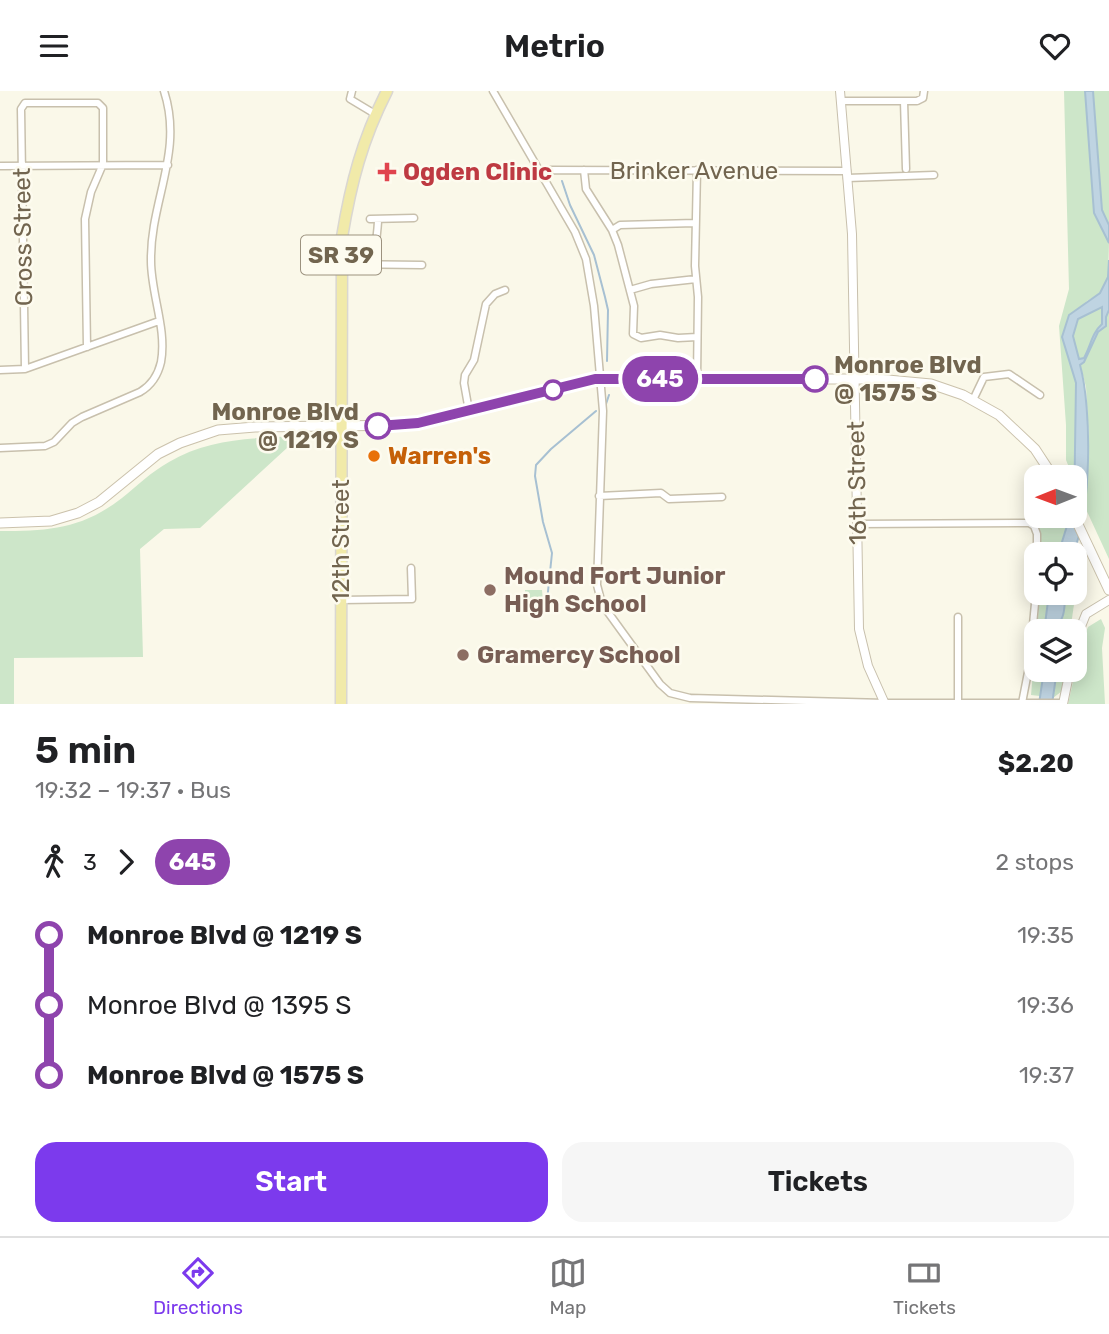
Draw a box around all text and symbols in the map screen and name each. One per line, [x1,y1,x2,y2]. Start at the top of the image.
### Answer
icon: menu [35,27,73,65]
text: Metrio [504,27,605,65]
icon: heart [1036,27,1074,65]
street label: Brinker Avenue [610,157,778,185]
place label: Ogden Clinic [403,158,552,186]
marker: Ogden Clinic [377,162,397,182]
street label: Cross Street [8,168,38,306]
road number: SR 39 [301,235,381,274]
place label: Monroe Blvd @ 1575 S [834,351,982,407]
line badge: 645 [620,356,700,402]
text: 645 [636,365,684,393]
marker: Monroe Blvd @ 1575 S [802,366,828,392]
unlabelled marker [543,380,563,400]
place label: Monroe Blvd @ 1219 S [211,398,359,454]
marker: Monroe Blvd @ 1219 S [365,413,391,439]
street label: 16th Street [842,421,872,545]
place label: Warren's [388,442,491,470]
marker: Warren's [366,448,382,464]
north arrow [1024,465,1087,529]
map controls [1024,465,1087,682]
street label: 12th Street [327,479,355,603]
button: locate [1024,542,1087,605]
place label: Mound Fort Junior High School [504,562,725,618]
marker: Mound Fort Junior High School [482,582,498,598]
button: layers [1024,619,1087,682]
place label: Gramercy School [477,641,681,669]
marker: Gramercy School [455,647,471,663]
text: 5 min [35,727,136,773]
text: $2.20 [998,748,1074,779]
text: 19:32 – 19:37 · Bus [35,776,231,804]
icon: walk [35,843,73,881]
icon: forward [107,843,145,881]
text: 3 [83,848,97,876]
text: 645 [169,848,216,876]
text: 2 stops [996,848,1074,876]
text: Monroe Blvd @ 1219 S [87,920,362,951]
text: 19:35 [1017,921,1074,949]
text: Monroe Blvd @ 1395 S [87,990,351,1021]
text: 19:36 [1017,991,1074,1019]
text: Monroe Blvd @ 1575 S [87,1060,364,1091]
text: 19:37 [1019,1061,1074,1089]
button: Start [35,1142,548,1222]
button: Tickets [562,1142,1074,1222]
tab: Directions [153,1254,243,1319]
tab: Map [549,1254,587,1319]
tab: Tickets [893,1254,956,1319]

